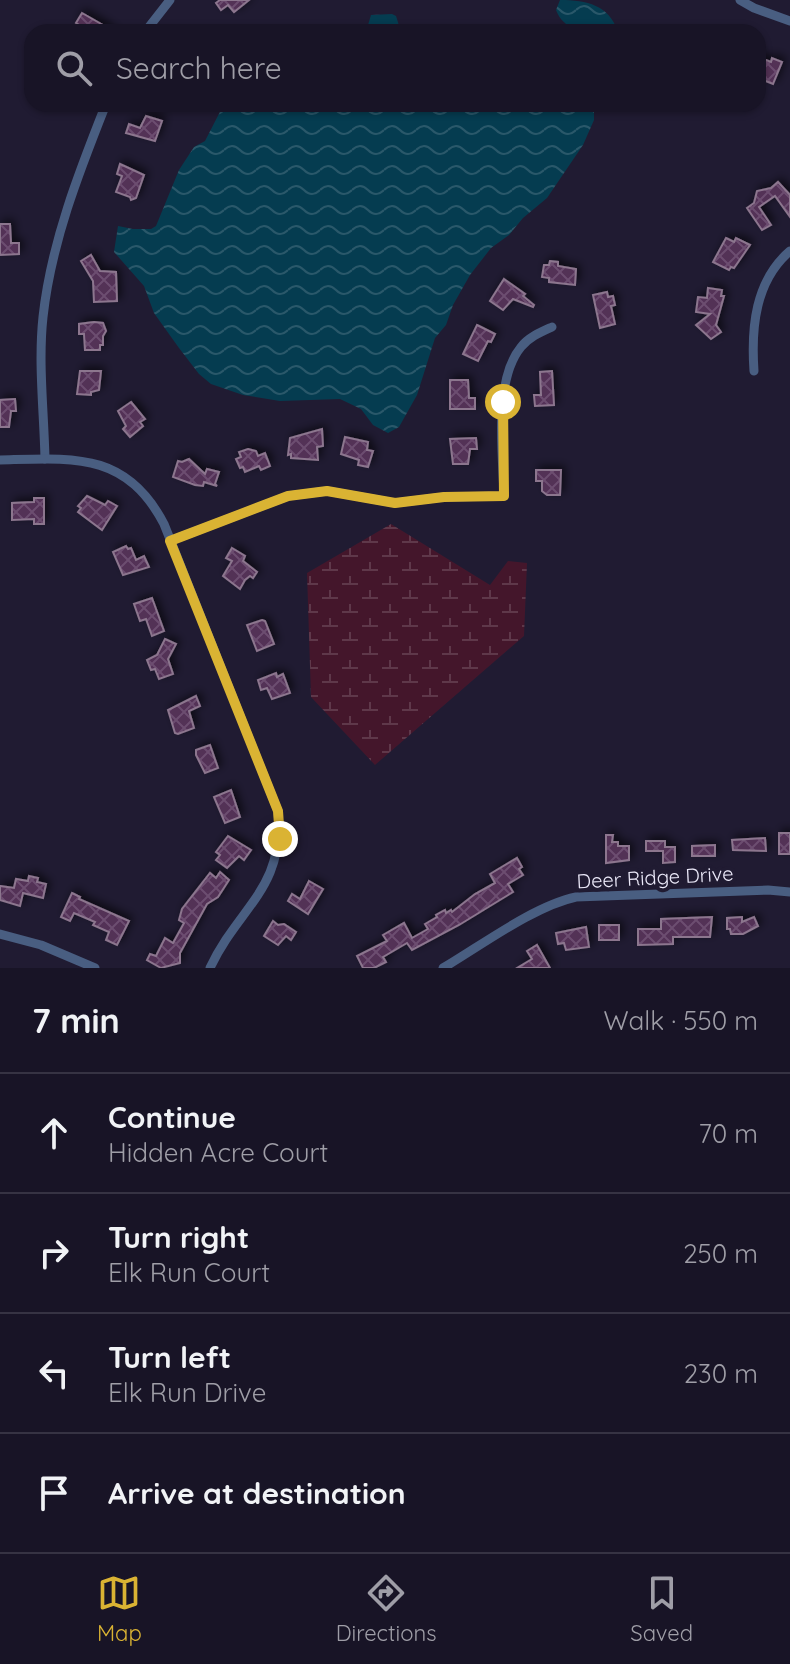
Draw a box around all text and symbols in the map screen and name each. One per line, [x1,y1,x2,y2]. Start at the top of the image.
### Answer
search box [24,24,766,112]
icon: search [52,46,96,90]
text: Search here [116,49,282,87]
route start [485,384,521,420]
route end [262,821,298,857]
street label: Deer Ridge Drive [576,860,734,894]
text: 7 min [32,999,120,1042]
text: Walk · 550 m [604,1004,758,1037]
text: Continue [108,1098,236,1136]
icon: ahead [32,1111,76,1155]
text: 70 m [698,1117,758,1150]
text: Hidden Acre Court [108,1136,328,1169]
text: Turn right [108,1218,249,1256]
icon: right [32,1231,76,1275]
text: 250 m [683,1237,758,1270]
text: Elk Run Court [108,1256,270,1289]
text: Turn left [108,1338,231,1376]
icon: left [32,1351,76,1395]
text: 230 m [684,1357,758,1390]
text: Elk Run Drive [108,1376,266,1409]
icon: arrive [32,1471,76,1515]
text: Arrive at destination [108,1474,406,1512]
tab: Map [97,1571,142,1647]
tab: Directions [336,1571,436,1647]
tab: Saved [630,1571,693,1647]

